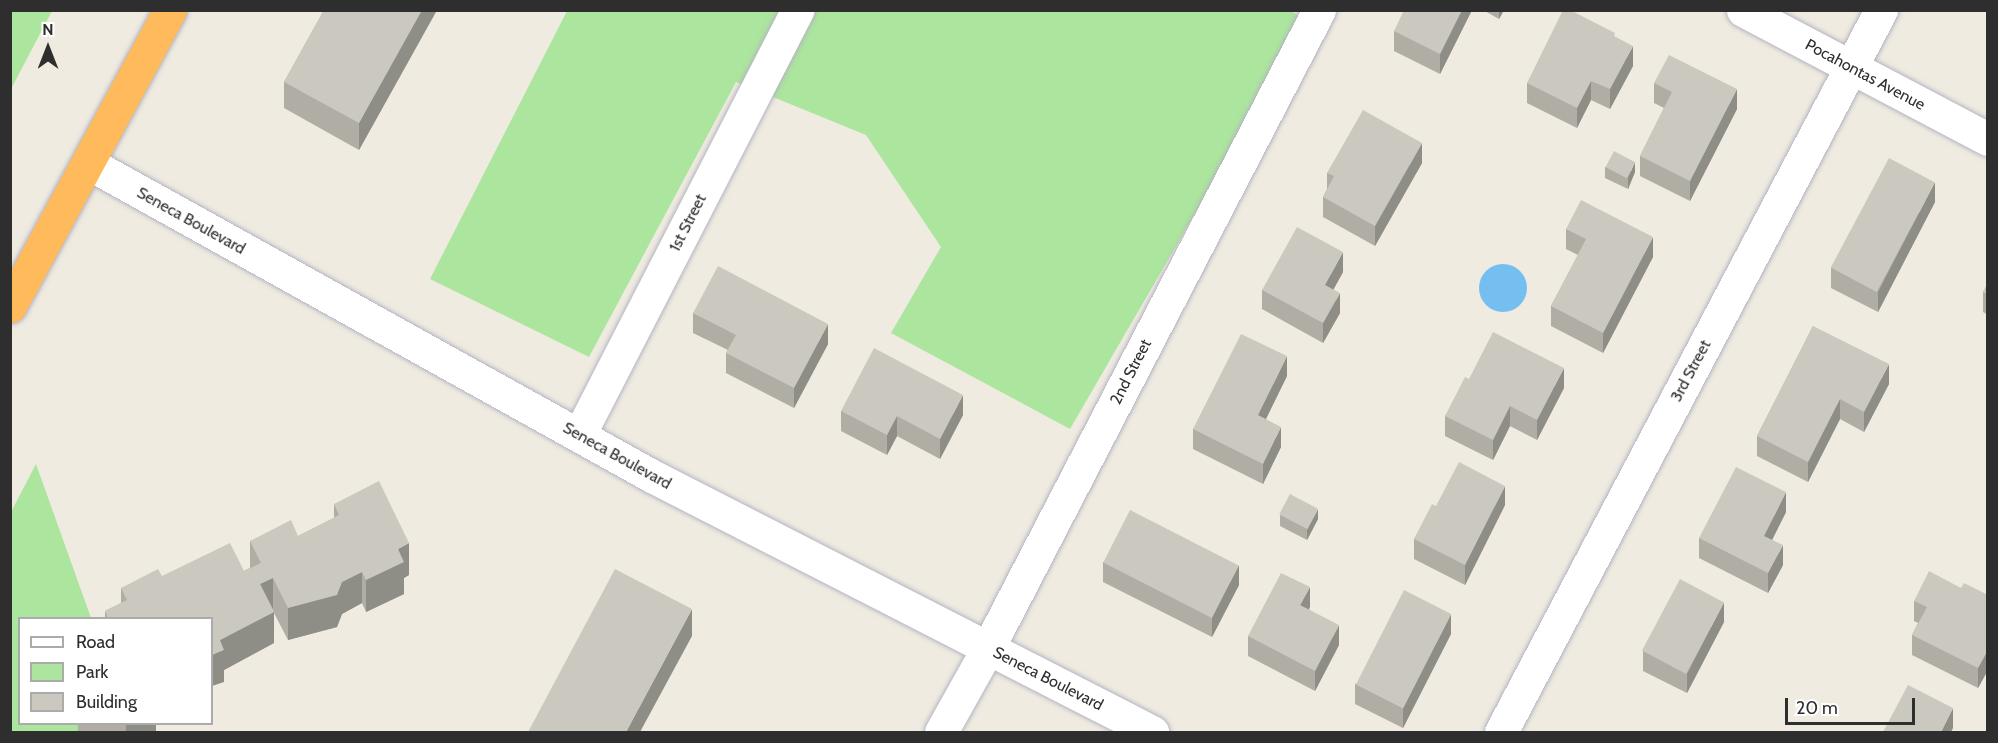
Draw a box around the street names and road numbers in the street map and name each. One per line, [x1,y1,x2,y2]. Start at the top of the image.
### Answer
street label: Pocahontas Avenue [1802,35,1928,115]
street label: Seneca Boulevard [133,183,249,259]
street label: 1st Street [665,191,711,255]
street label: 2nd Street [1106,336,1156,408]
street label: 3rd Street [1667,337,1715,405]
street label: Seneca Boulevard [559,418,675,494]
street label: Seneca Boulevard [990,643,1106,715]

